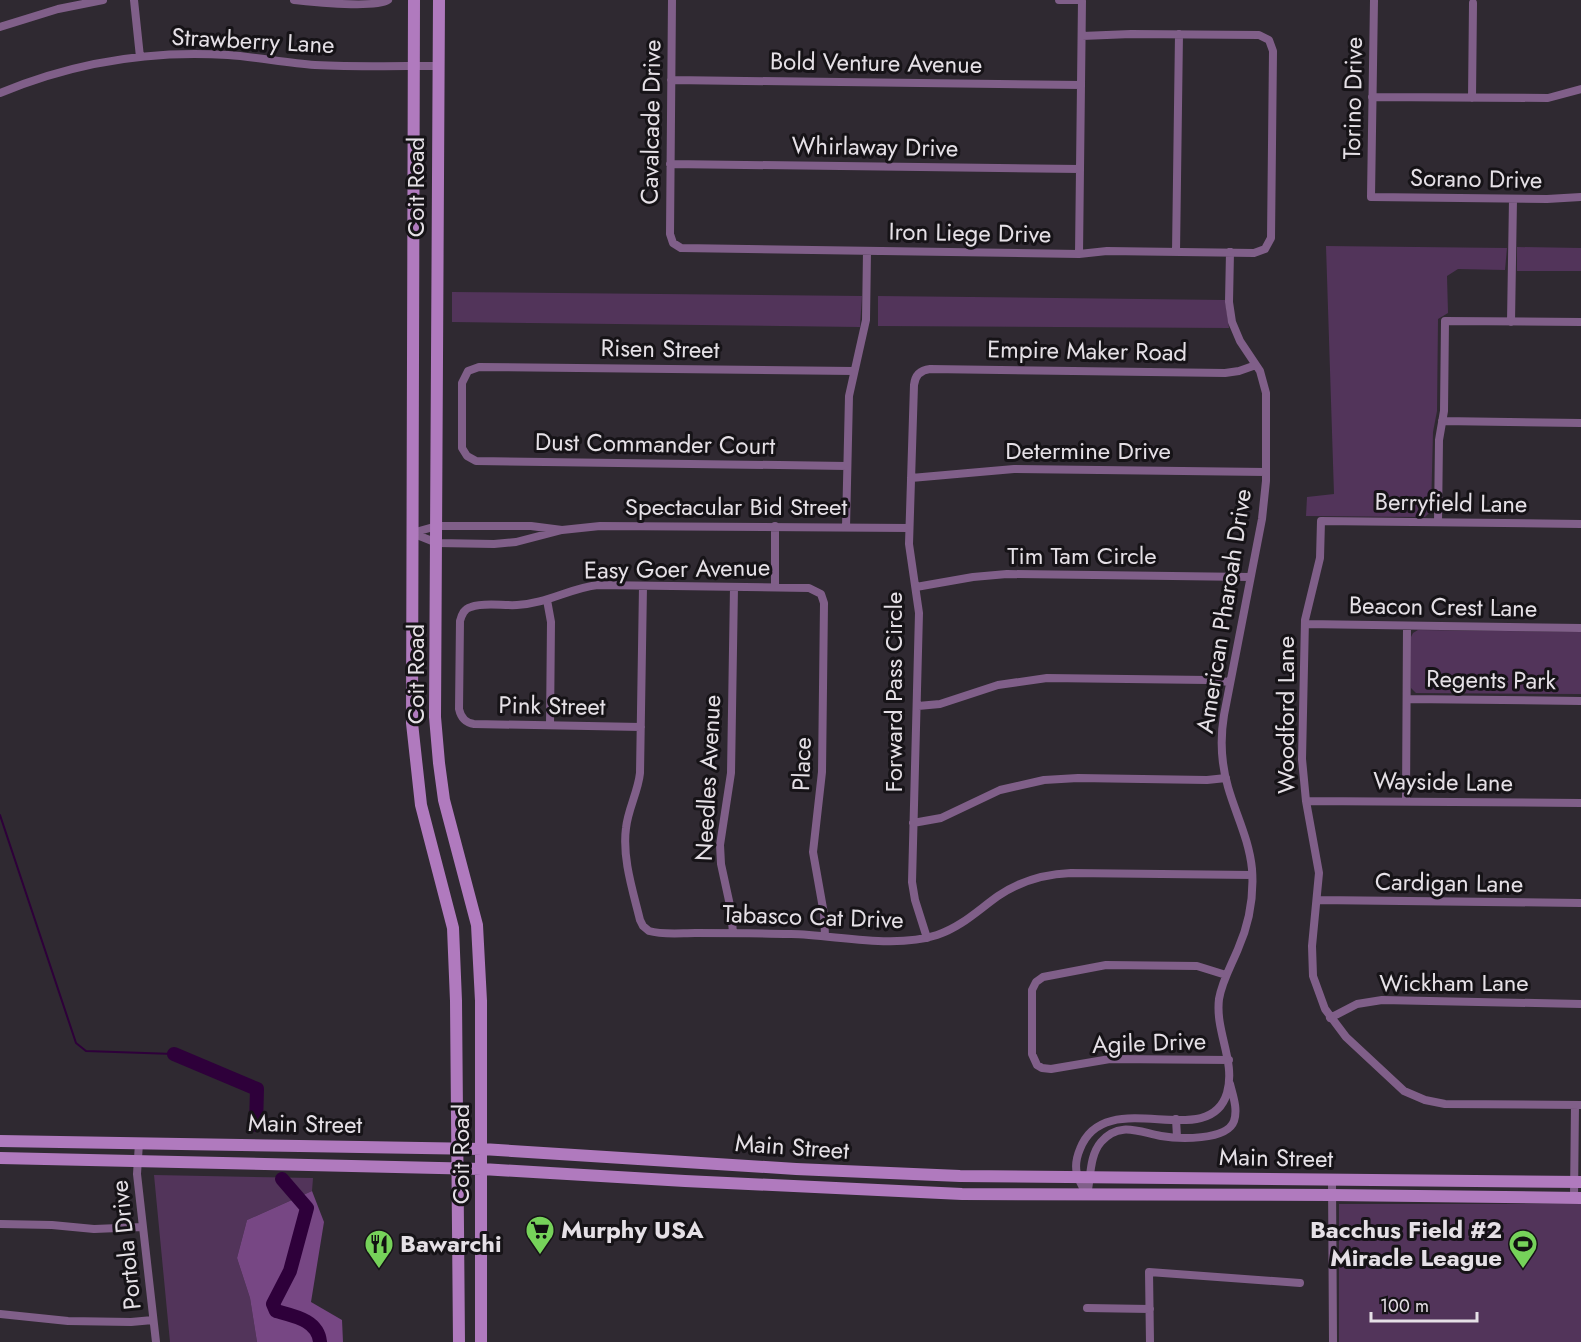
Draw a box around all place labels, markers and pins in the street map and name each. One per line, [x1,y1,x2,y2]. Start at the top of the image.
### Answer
place label: Murphy USA [561,1212,704,1247]
place label: Bacchus Field #2 Miracle League [1310,1212,1502,1275]
supermarket icon: Murphy USA [524,1214,556,1256]
place label: Bawarchi [400,1226,502,1261]
restaurant icon: Bawarchi [363,1228,395,1270]
sports icon: Bacchus Field #2 Miracle League [1507,1228,1539,1270]

